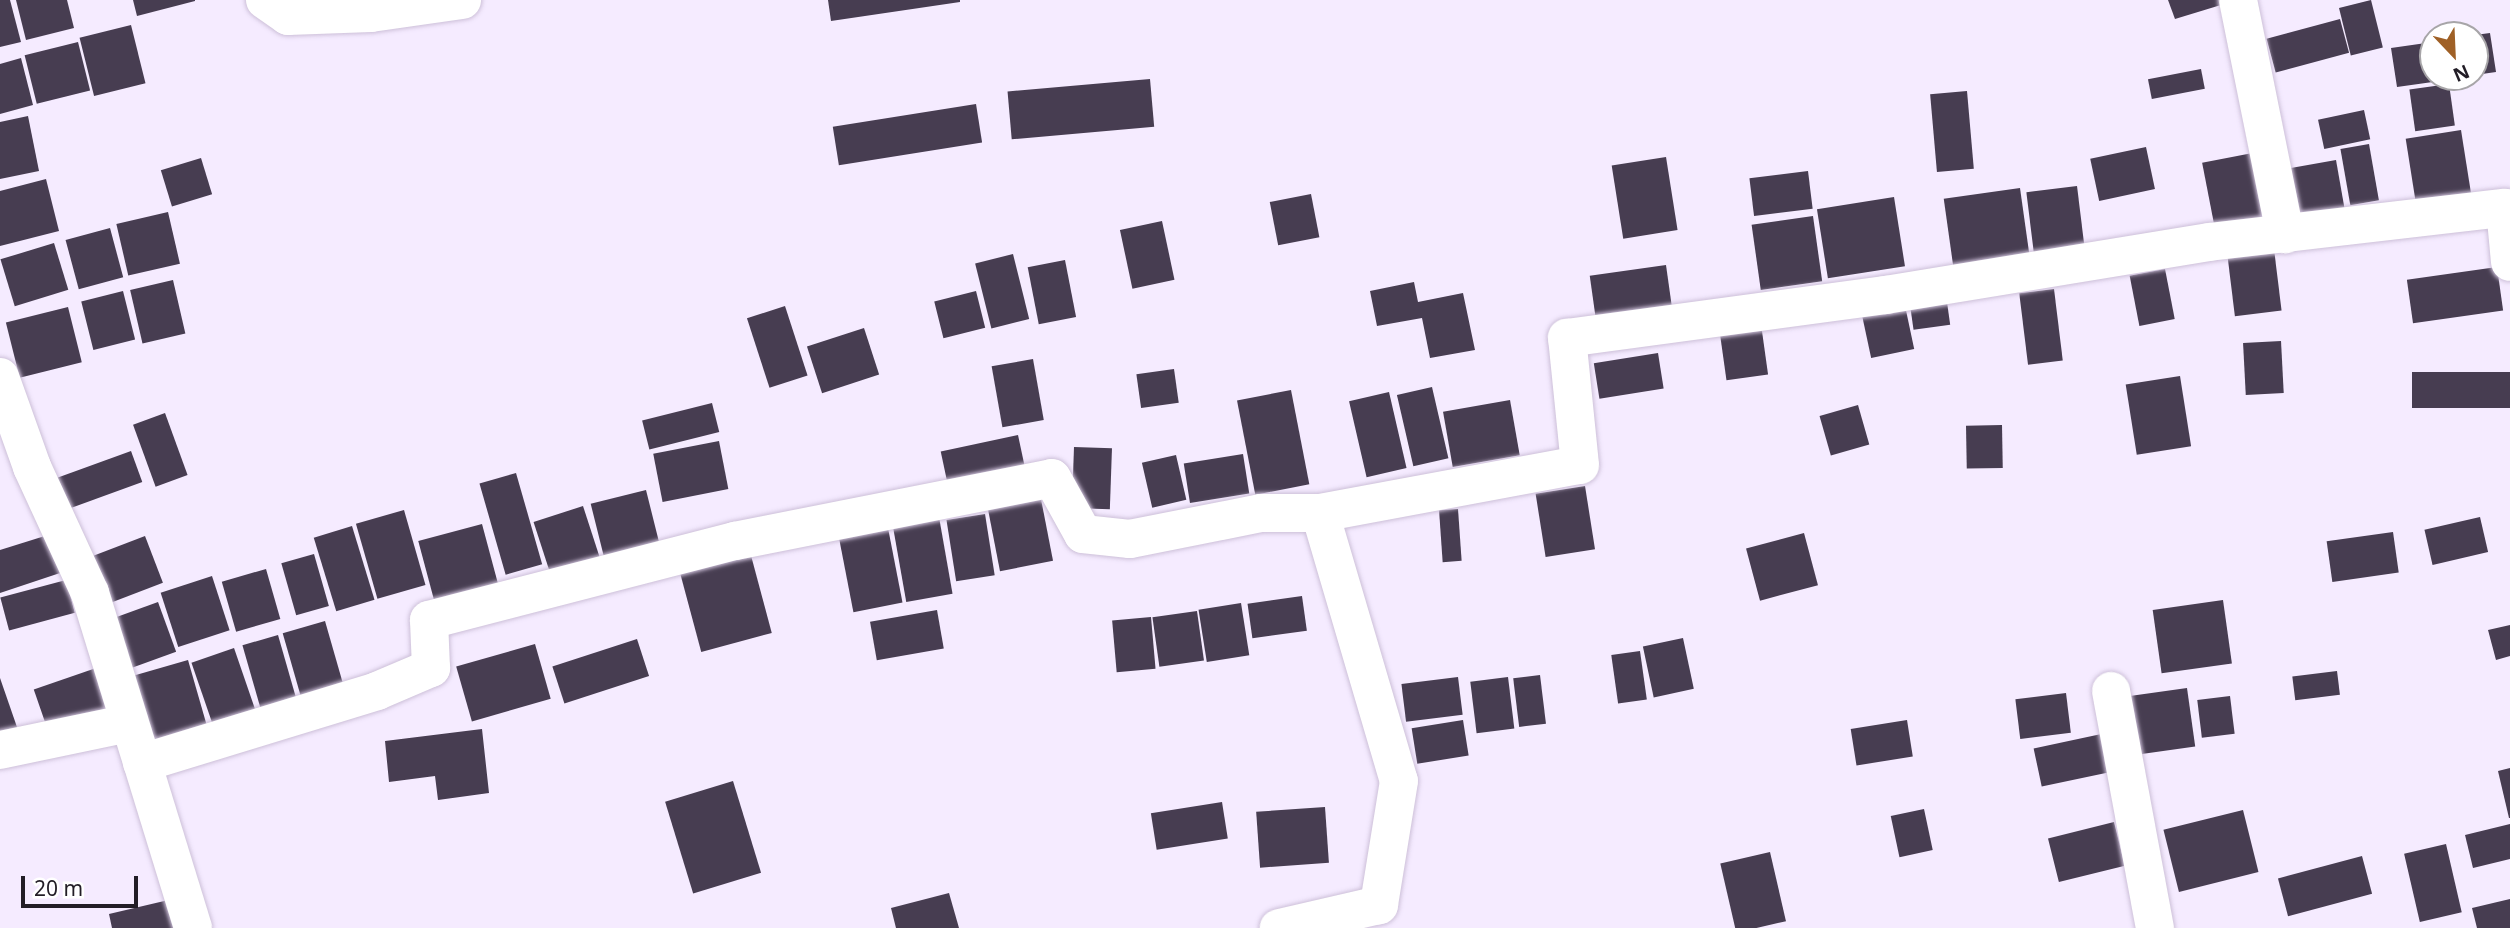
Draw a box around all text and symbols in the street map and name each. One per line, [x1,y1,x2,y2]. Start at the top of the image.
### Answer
north arrow [2419,21,2489,91]
text: N [2449,59,2474,88]
scale bar [24,862,142,906]
text: 20 m [34,874,83,902]

